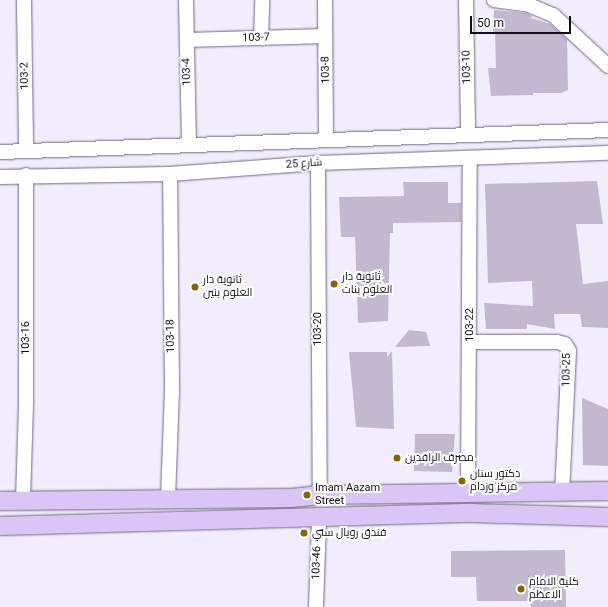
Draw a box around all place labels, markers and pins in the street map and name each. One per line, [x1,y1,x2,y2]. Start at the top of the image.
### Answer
place label: ثانوية دار العلوم بنات [342,271,392,297]
place label: ثانوية دار العلوم بنين [203,274,252,300]
marker: ثانوية دار العلوم بنات [329,279,339,289]
marker: ثانوية دار العلوم بنين [190,282,200,292]
place label: مصرف الرافدين [405,451,474,465]
marker: مصرف الرافدين [392,453,402,463]
place label: دكتور سنان مركز وزدام [470,468,520,494]
marker: دكتور سنان مركز وزدام [457,476,467,486]
place label: Imam Aazam Street [315,482,380,508]
marker: Imam Aazam Street [302,490,312,500]
place label: فندق رويال ستي [312,526,386,540]
marker: فندق رويال ستي [299,528,309,538]
place label: كلية الامام الاعظم [529,576,579,602]
marker: كلية الامام الاعظم [516,584,526,594]

